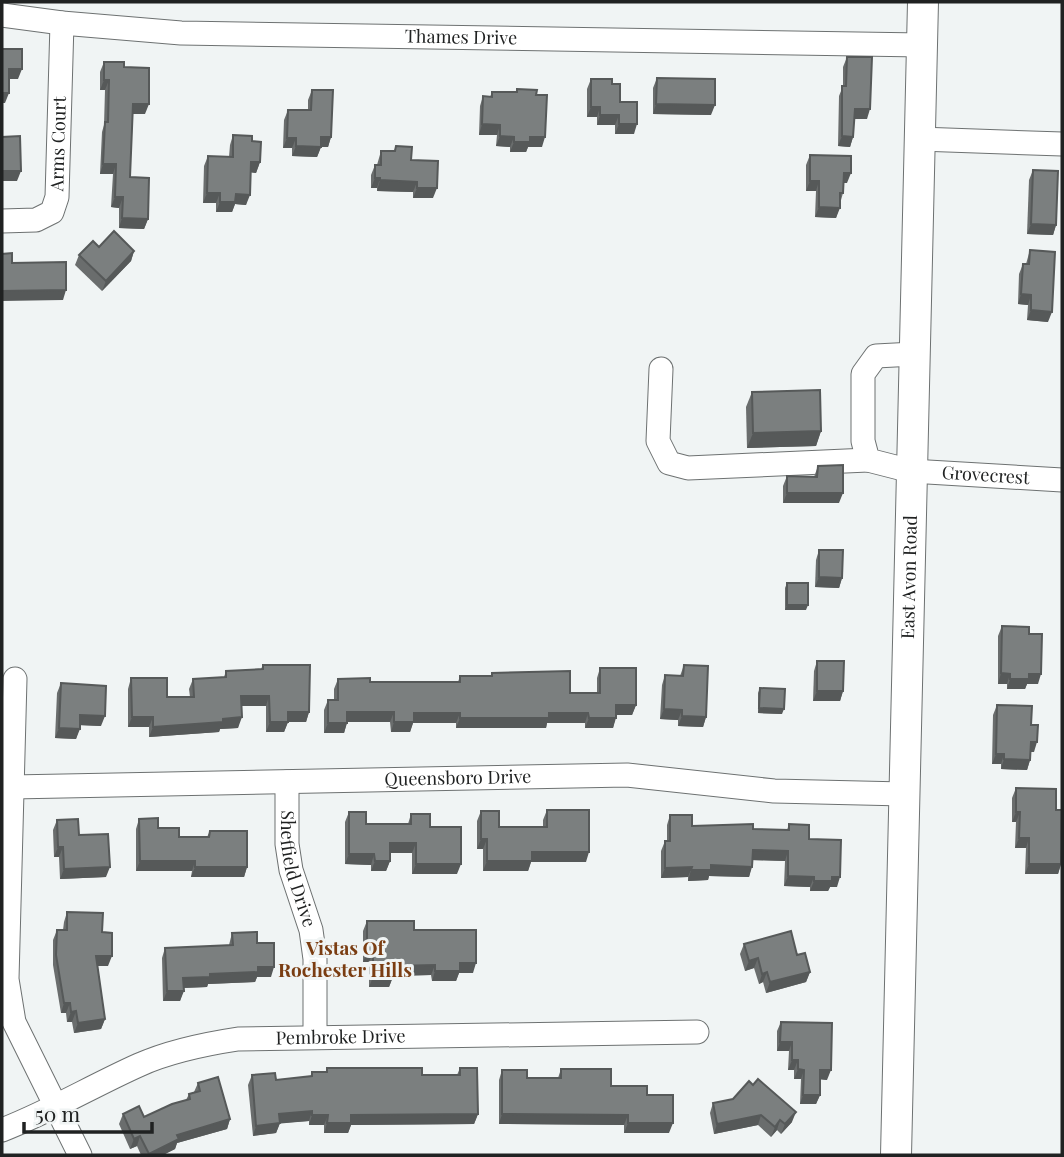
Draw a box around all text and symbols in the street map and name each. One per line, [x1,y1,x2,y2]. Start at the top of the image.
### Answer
street label: Thames Drive [405,24,517,49]
street label: Arms Court [44,95,71,193]
street label: Grovecrest [941,460,1031,489]
street label: East Avon Road [895,514,922,639]
street label: Queensboro Drive [384,764,532,791]
street label: Sheffield Drive [275,810,322,930]
district label: Vistas Of Rochester Hills [278,934,412,982]
street label: Pembroke Drive [275,1023,406,1049]
scale bar [24,1090,152,1134]
text: 50 m [35,1099,81,1127]

